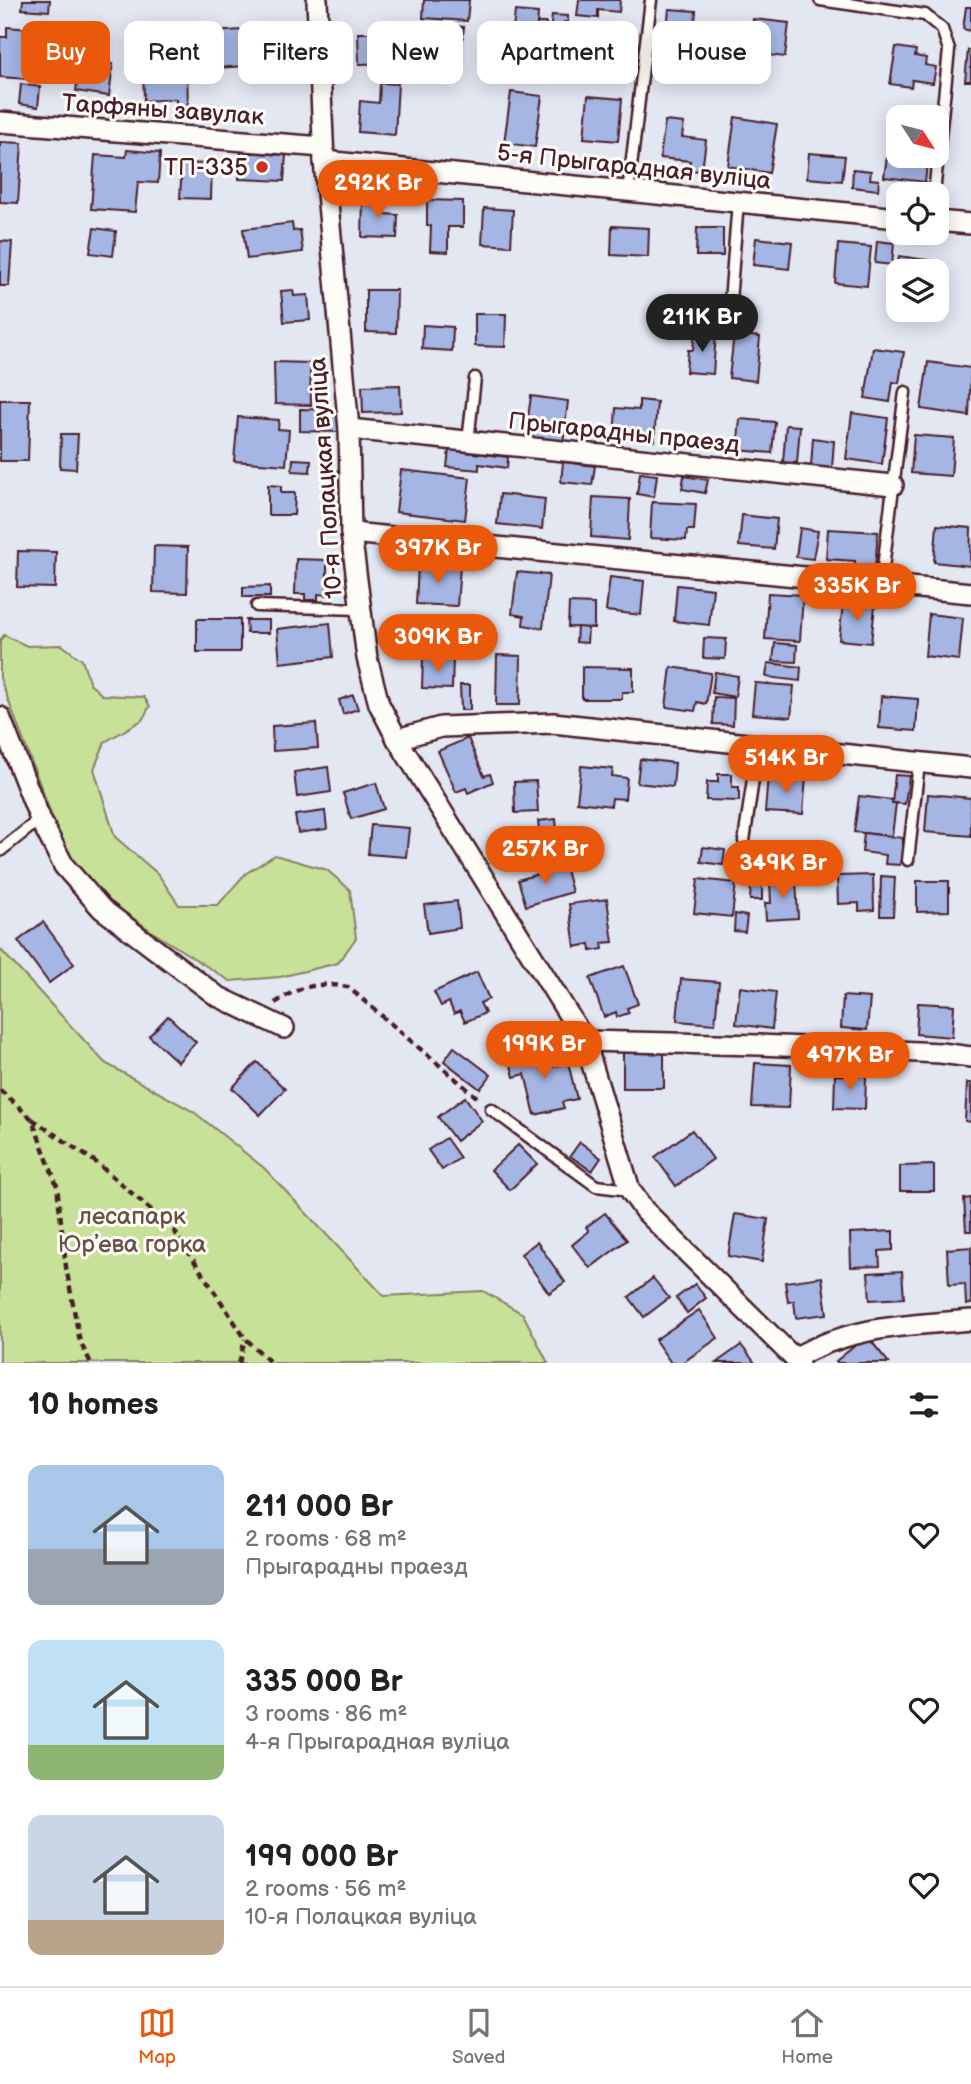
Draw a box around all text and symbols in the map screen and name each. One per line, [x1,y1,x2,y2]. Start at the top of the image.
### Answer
chip: Buy [21,21,110,84]
chip: Rent [124,21,224,84]
chip: Filters [238,21,353,84]
chip: New [367,21,463,84]
chip: Apartment [477,21,638,84]
chip: House [652,21,771,84]
street label: Тарфяны завулак [61,88,265,132]
north arrow [886,105,948,168]
map controls [886,105,949,322]
street label: 5-я Прыгарадная вуліца [496,138,772,196]
place label: ТП-335 [164,153,248,182]
marker: ТП-335 [254,159,270,175]
pin: 292K Br [313,160,443,220]
text: 292K Br [334,169,422,197]
button: locate [886,182,949,245]
button: layers [886,259,949,322]
pin: 211K Br [637,294,767,354]
text: 211K Br [662,303,742,331]
street label: 10-я Полацкая вуліца [303,356,349,600]
street label: Прыгарадны праезд [507,406,742,460]
pin: 397K Br [373,526,503,585]
text: 397K Br [395,534,481,562]
pin: 335K Br [792,564,922,623]
text: 335K Br [813,572,901,600]
pin: 309K Br [373,614,503,674]
text: 309K Br [394,623,482,651]
pin: 514K Br [721,736,851,795]
text: 514K Br [744,744,828,772]
pin: 257K Br [480,826,610,886]
text: 257K Br [502,835,589,863]
pin: 349K Br [718,841,848,900]
text: 349K Br [739,849,827,877]
pin: 199K Br [479,1021,609,1081]
text: 199K Br [502,1030,586,1058]
pin: 497K Br [785,1032,915,1092]
text: 497K Br [807,1041,893,1069]
park label: лесапарк Юрʼева горка [58,1202,206,1259]
icon: filters [905,1386,943,1424]
text: 10 homes [28,1387,159,1423]
text: 211 000 Br [245,1489,393,1525]
icon: home [84,1493,168,1577]
icon: heart [905,1516,943,1554]
text: 2 rooms · 68 m² [245,1525,407,1553]
text: Прыгарадны праезд [245,1553,468,1581]
text: 335 000 Br [245,1664,403,1700]
icon: home [84,1668,168,1752]
icon: heart [905,1691,943,1729]
text: 3 rooms · 86 m² [245,1700,407,1728]
text: 4-я Прыгарадная вуліца [245,1728,510,1756]
text: 199 000 Br [245,1839,398,1875]
icon: home [84,1843,168,1927]
icon: heart [905,1866,943,1904]
text: 2 rooms · 56 m² [245,1875,407,1903]
text: 10-я Полацкая вуліца [245,1903,477,1931]
tab: Map [138,2004,176,2069]
tab: Saved [452,2004,505,2069]
tab: Home [781,2004,833,2069]

